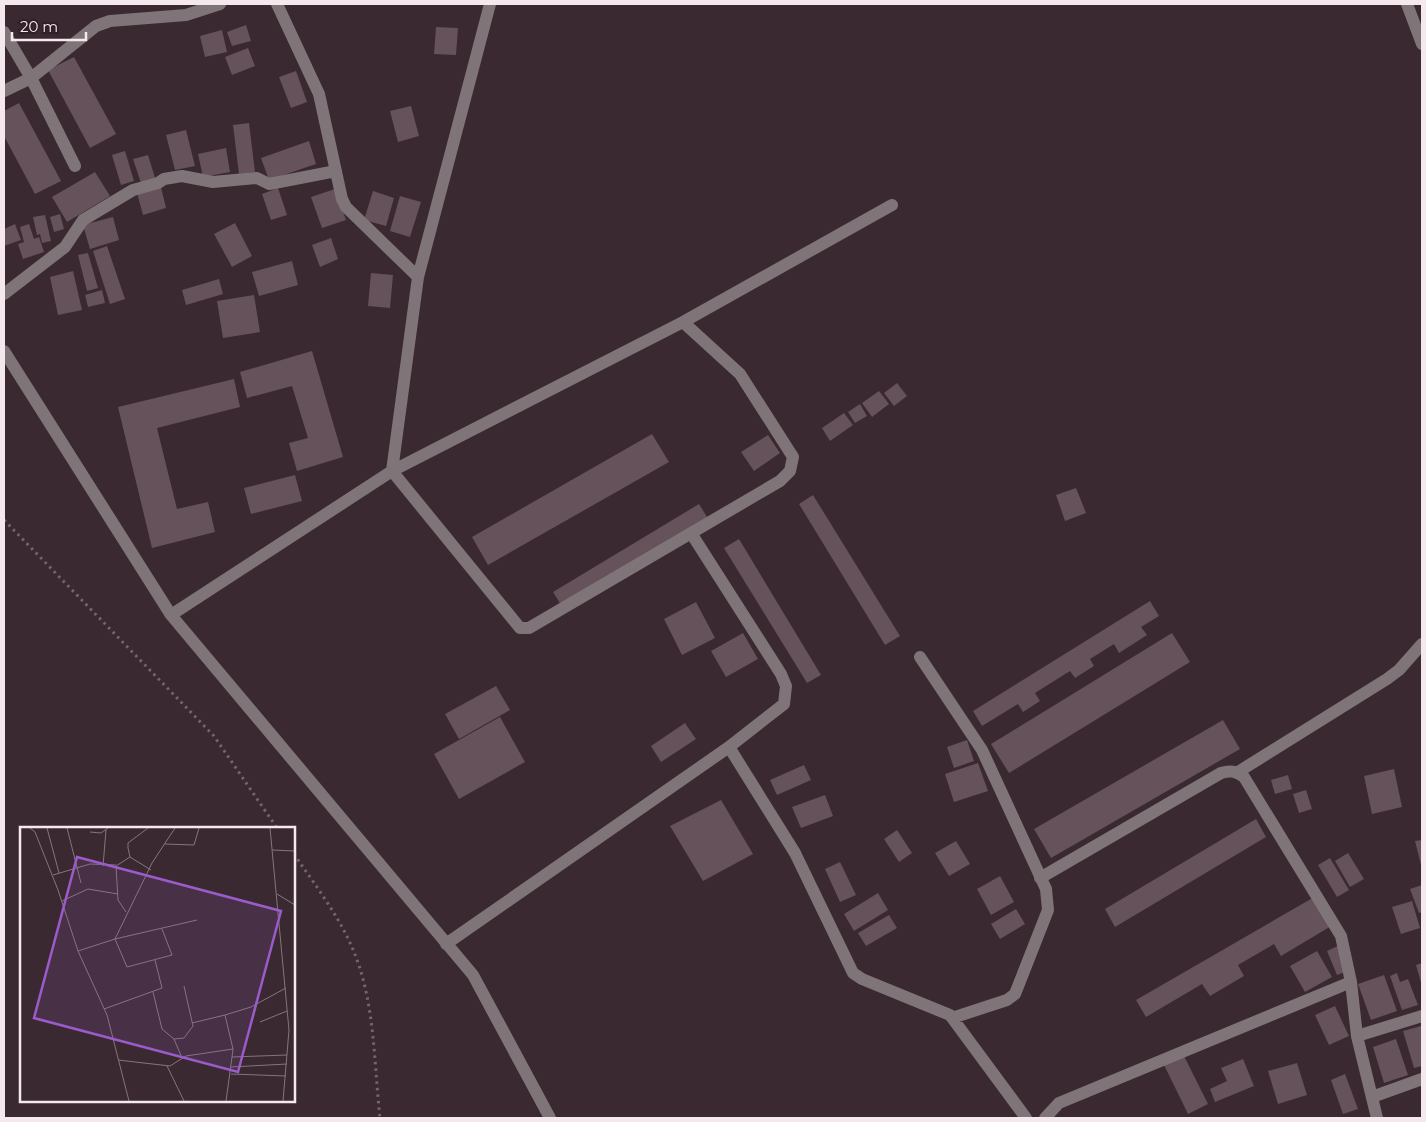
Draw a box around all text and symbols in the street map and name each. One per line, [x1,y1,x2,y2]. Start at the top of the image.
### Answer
scale bar [12,10,86,42]
text: 20 m [20,17,58,36]
inset map [20,827,295,1102]

